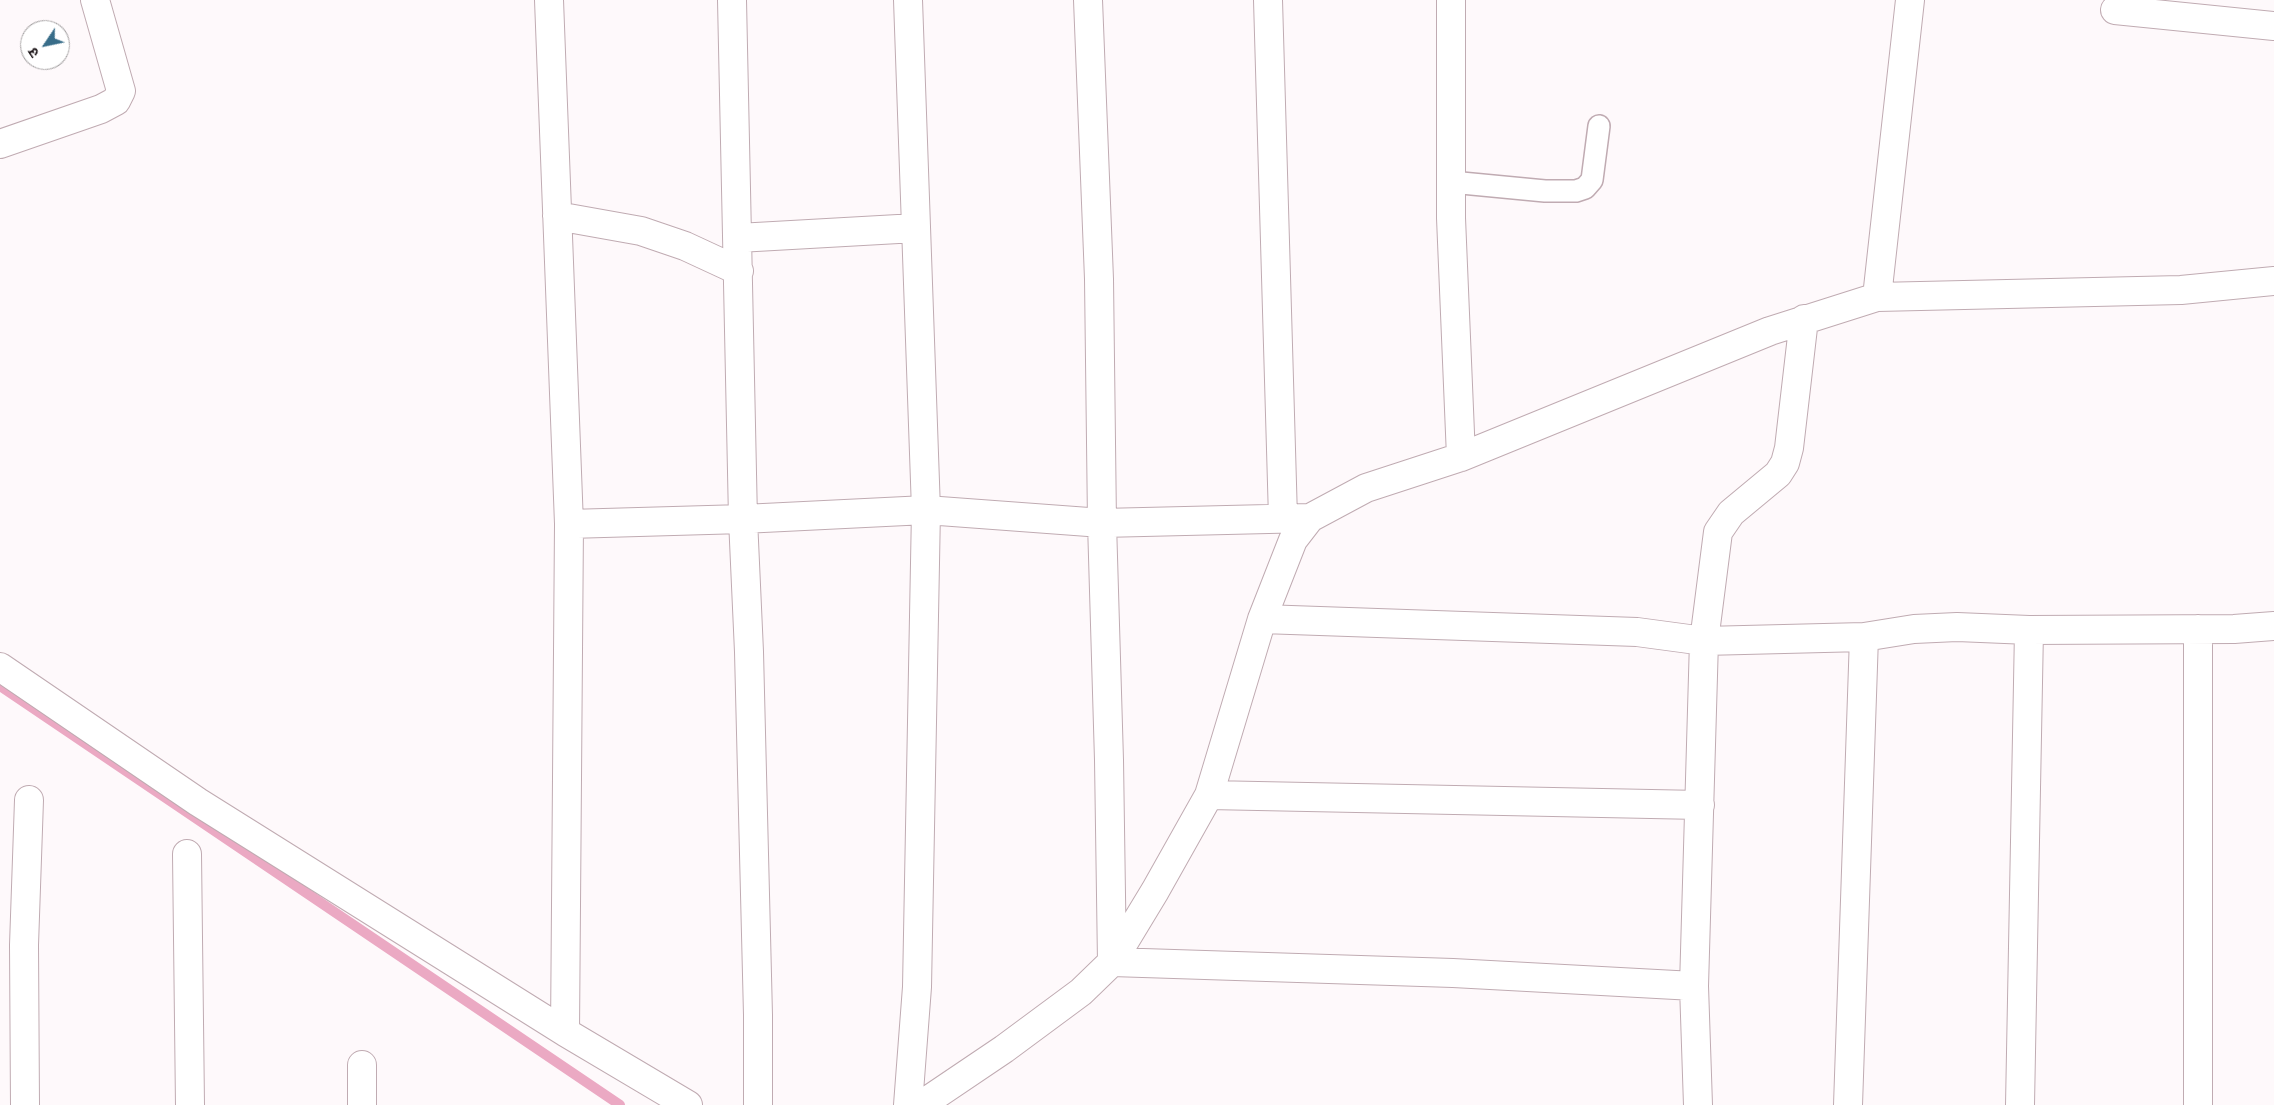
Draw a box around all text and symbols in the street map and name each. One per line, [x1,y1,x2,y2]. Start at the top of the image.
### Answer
north arrow [20,20,70,70]
text: उ [24,44,43,61]

